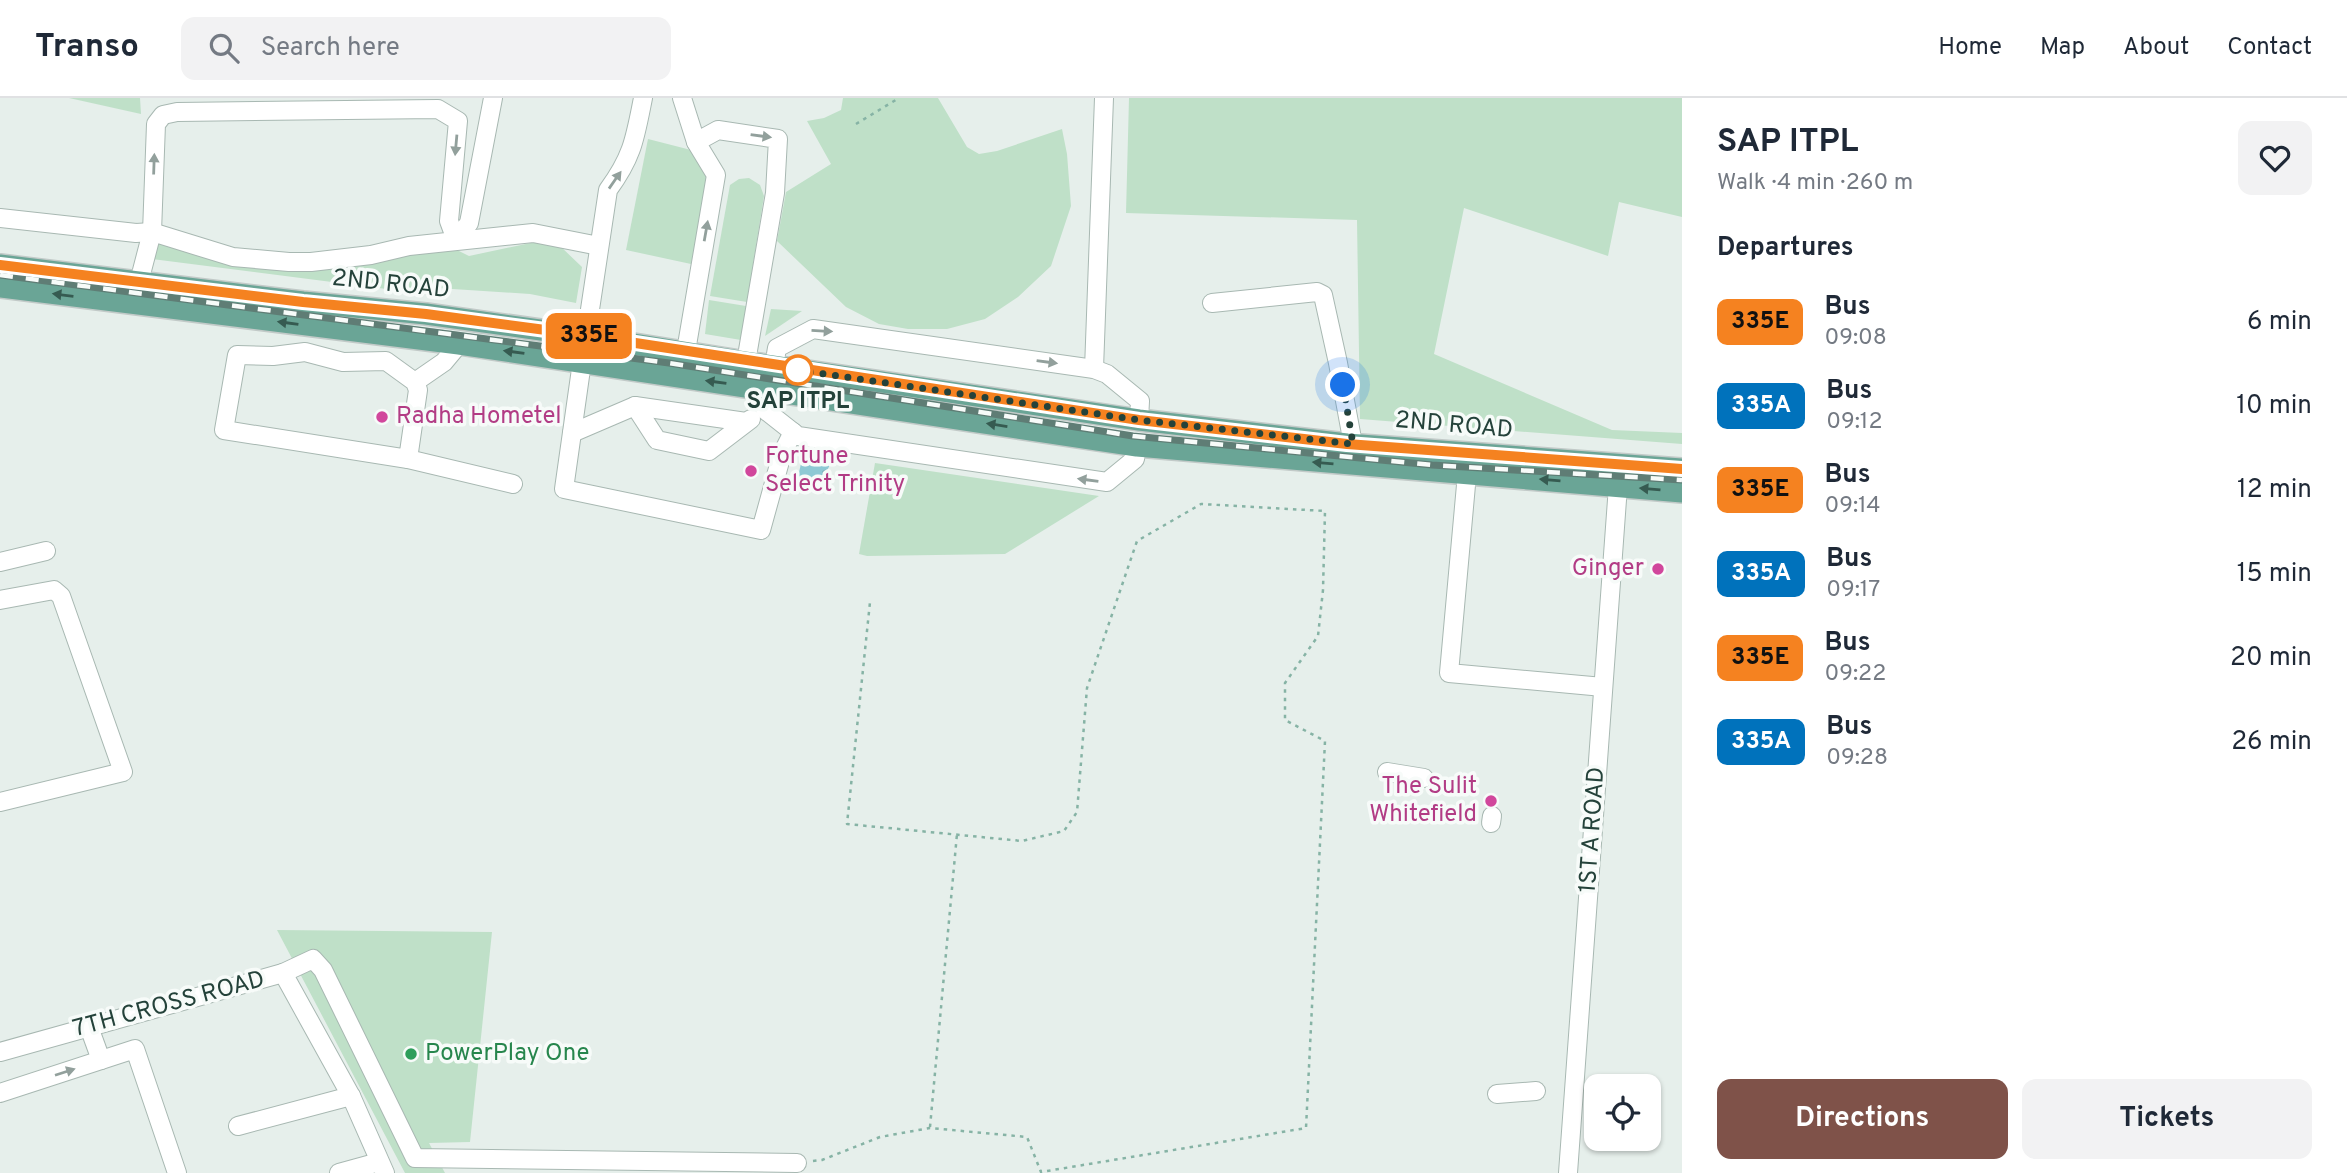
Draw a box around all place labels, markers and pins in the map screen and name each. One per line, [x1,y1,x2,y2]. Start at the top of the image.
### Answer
marker: SAP ITPL [783,355,813,385]
place label: SAP ITPL [747,387,850,417]
place label: Radha Hometel [396,402,562,432]
marker: Radha Hometel [374,409,390,425]
place label: Fortune Select Trinity [765,442,905,500]
marker: Fortune Select Trinity [743,463,759,479]
place label: Ginger [1572,554,1644,584]
marker: Ginger [1650,561,1666,577]
place label: The Sulit Whitefield [1369,772,1477,830]
marker: The Sulit Whitefield [1483,793,1499,809]
place label: PowerPlay One [425,1039,589,1069]
marker: PowerPlay One [403,1046,419,1062]

